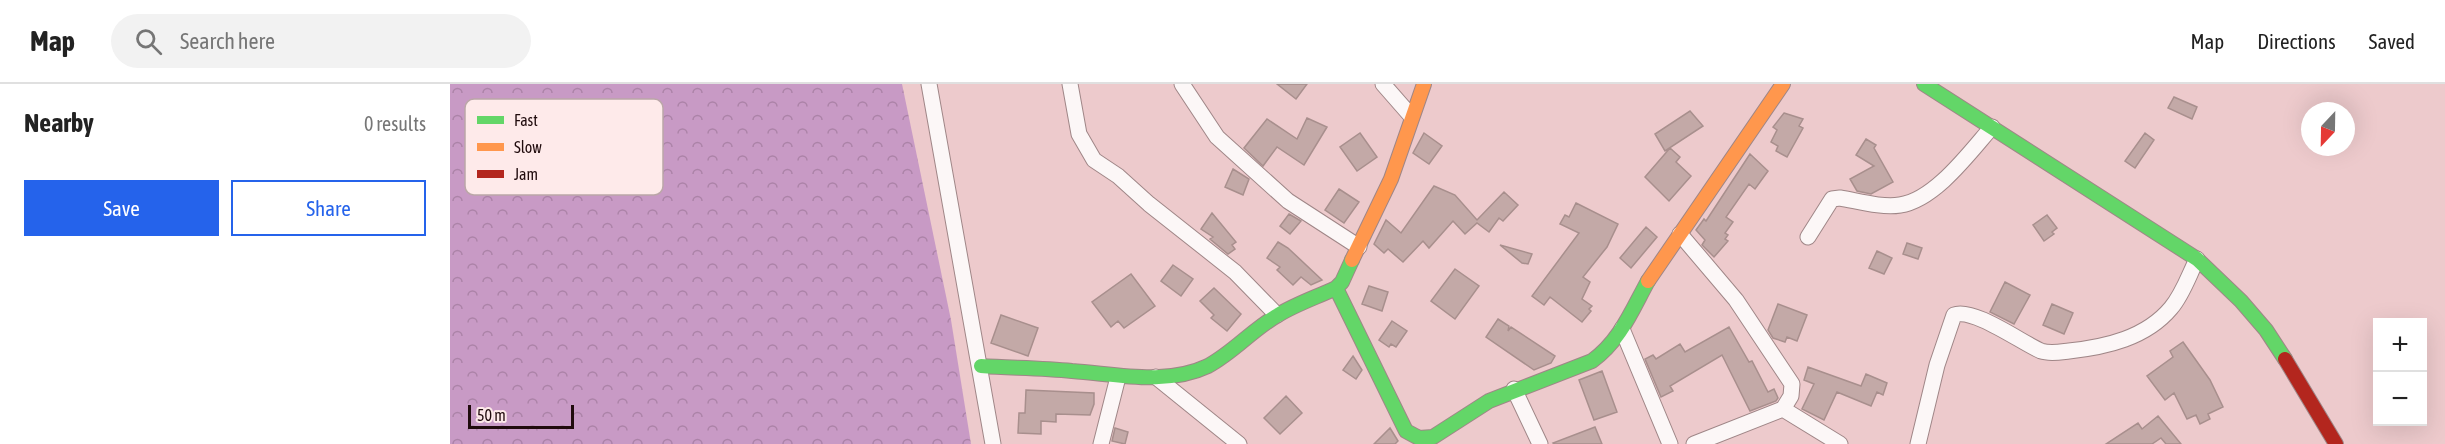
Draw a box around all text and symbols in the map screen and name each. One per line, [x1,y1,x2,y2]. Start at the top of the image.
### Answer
search box [111,14,531,68]
text: Map [30,25,75,57]
icon: search [132,25,165,58]
text: Search here [180,28,275,54]
text: Map [2190,29,2224,53]
text: Directions [2257,29,2336,53]
text: Saved [2369,29,2415,53]
legend [465,99,663,195]
north arrow [2301,102,2355,156]
text: Nearby [24,108,94,138]
text: Fast [514,111,538,129]
text: 0 results [364,112,426,135]
text: Slow [514,138,542,156]
text: Jam [514,165,538,183]
button: Save [24,180,219,236]
button: Share [231,180,426,236]
map controls [2373,318,2427,426]
button: + [2373,318,2427,372]
button: − [2373,372,2427,426]
scale bar [468,402,574,430]
text: 50 m [477,406,506,424]

